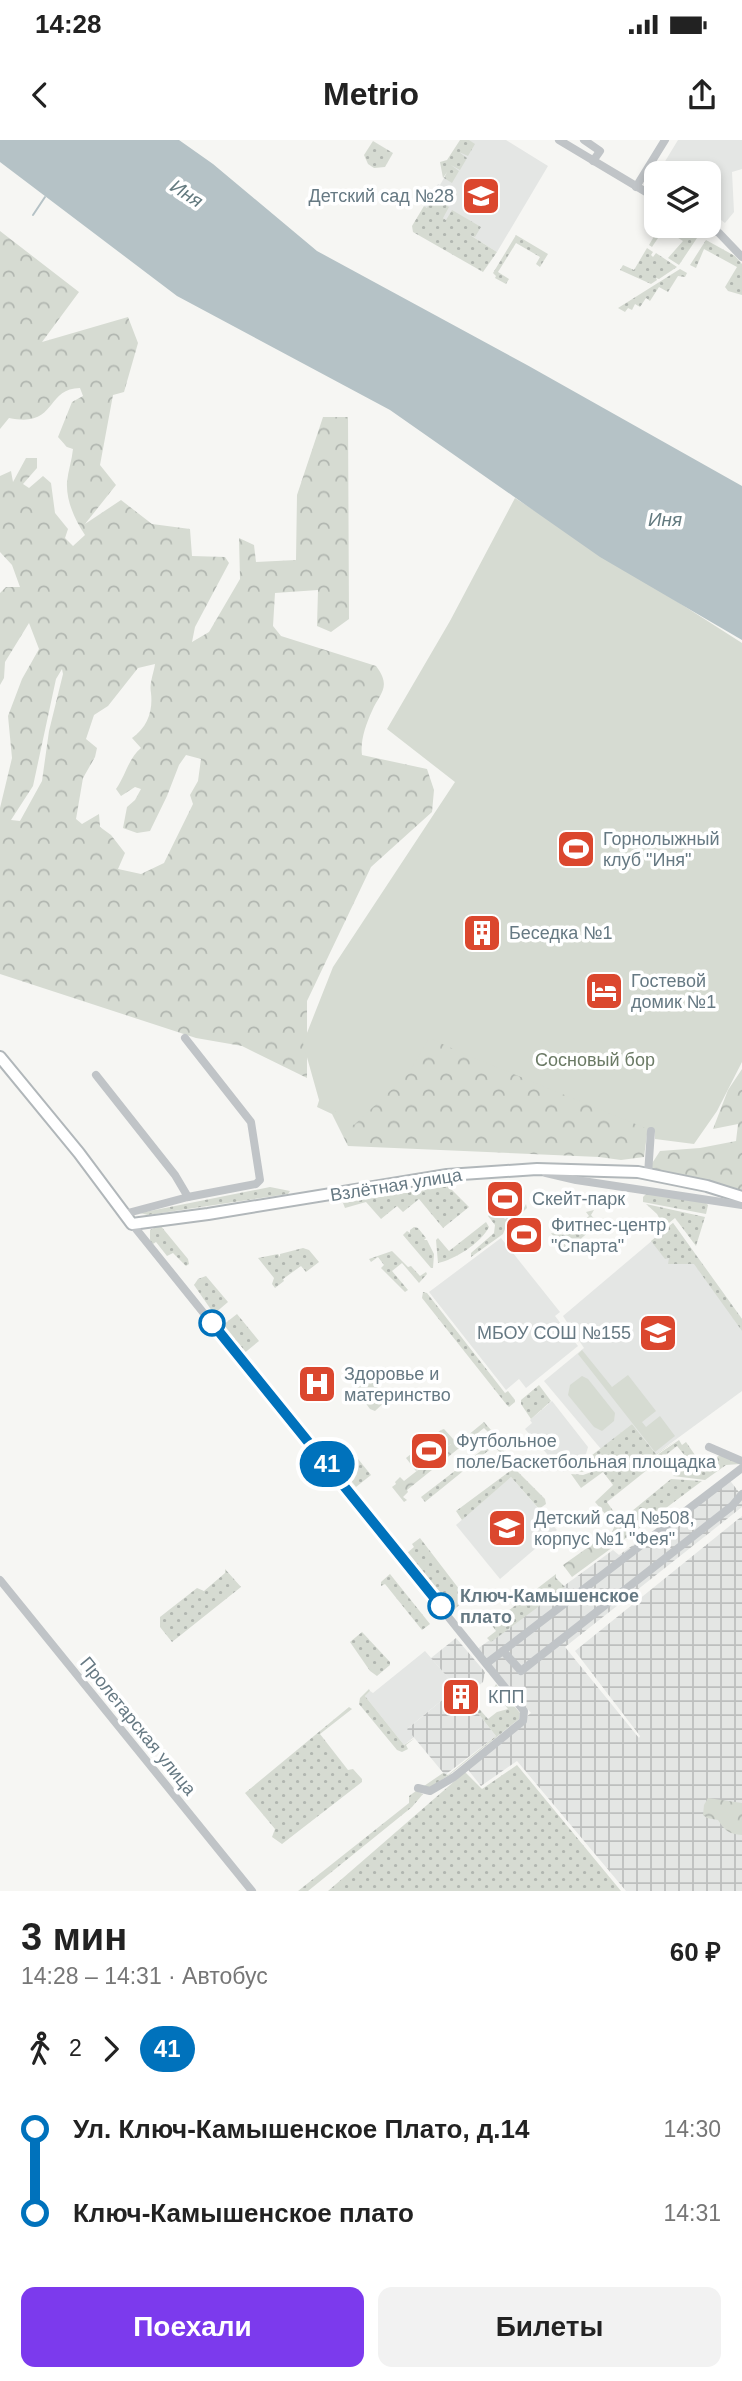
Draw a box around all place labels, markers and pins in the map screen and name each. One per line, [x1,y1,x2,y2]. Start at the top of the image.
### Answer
school or university icon: Детский сад №28 [460,175,502,217]
place label: Детский сад №28 [309,186,454,206]
sports icon: Горнолыжный клуб "Иня" [555,828,597,870]
place label: Горнолыжный клуб "Иня" [603,829,720,870]
building icon: Беседка №1 [461,912,503,954]
place label: Беседка №1 [509,923,613,943]
hotel icon: Гостевой домик №1 [583,970,625,1012]
place label: Гостевой домик №1 [631,971,716,1012]
sports icon: Скейт-парк [484,1178,526,1220]
place label: Скейт-парк [532,1189,625,1209]
sports icon: Фитнес-центр "Спарта" [503,1214,545,1256]
place label: Фитнес-центр "Спарта" [551,1215,666,1256]
unlabelled marker [199,1310,225,1336]
school or university icon: МБОУ СОШ №155 [637,1312,679,1354]
place label: МБОУ СОШ №155 [477,1323,631,1343]
hospital icon: Здоровье и материнство [296,1363,338,1405]
place label: Здоровье и материнство [344,1364,451,1405]
sports icon: Футбольное поле/Баскетбольная площадка [408,1430,450,1472]
place label: Футбольное поле/Баскетбольная площадка [456,1431,717,1472]
school or university icon: Детский сад №508, корпус №1 "Фея" [486,1507,528,1549]
place label: Детский сад №508, корпус №1 "Фея" [534,1508,695,1549]
place label: Ключ-Камышенское плато [460,1586,639,1627]
marker: Ключ-Камышенское плато [428,1593,454,1619]
building icon: КПП [440,1676,482,1718]
place label: КПП [488,1687,524,1707]

